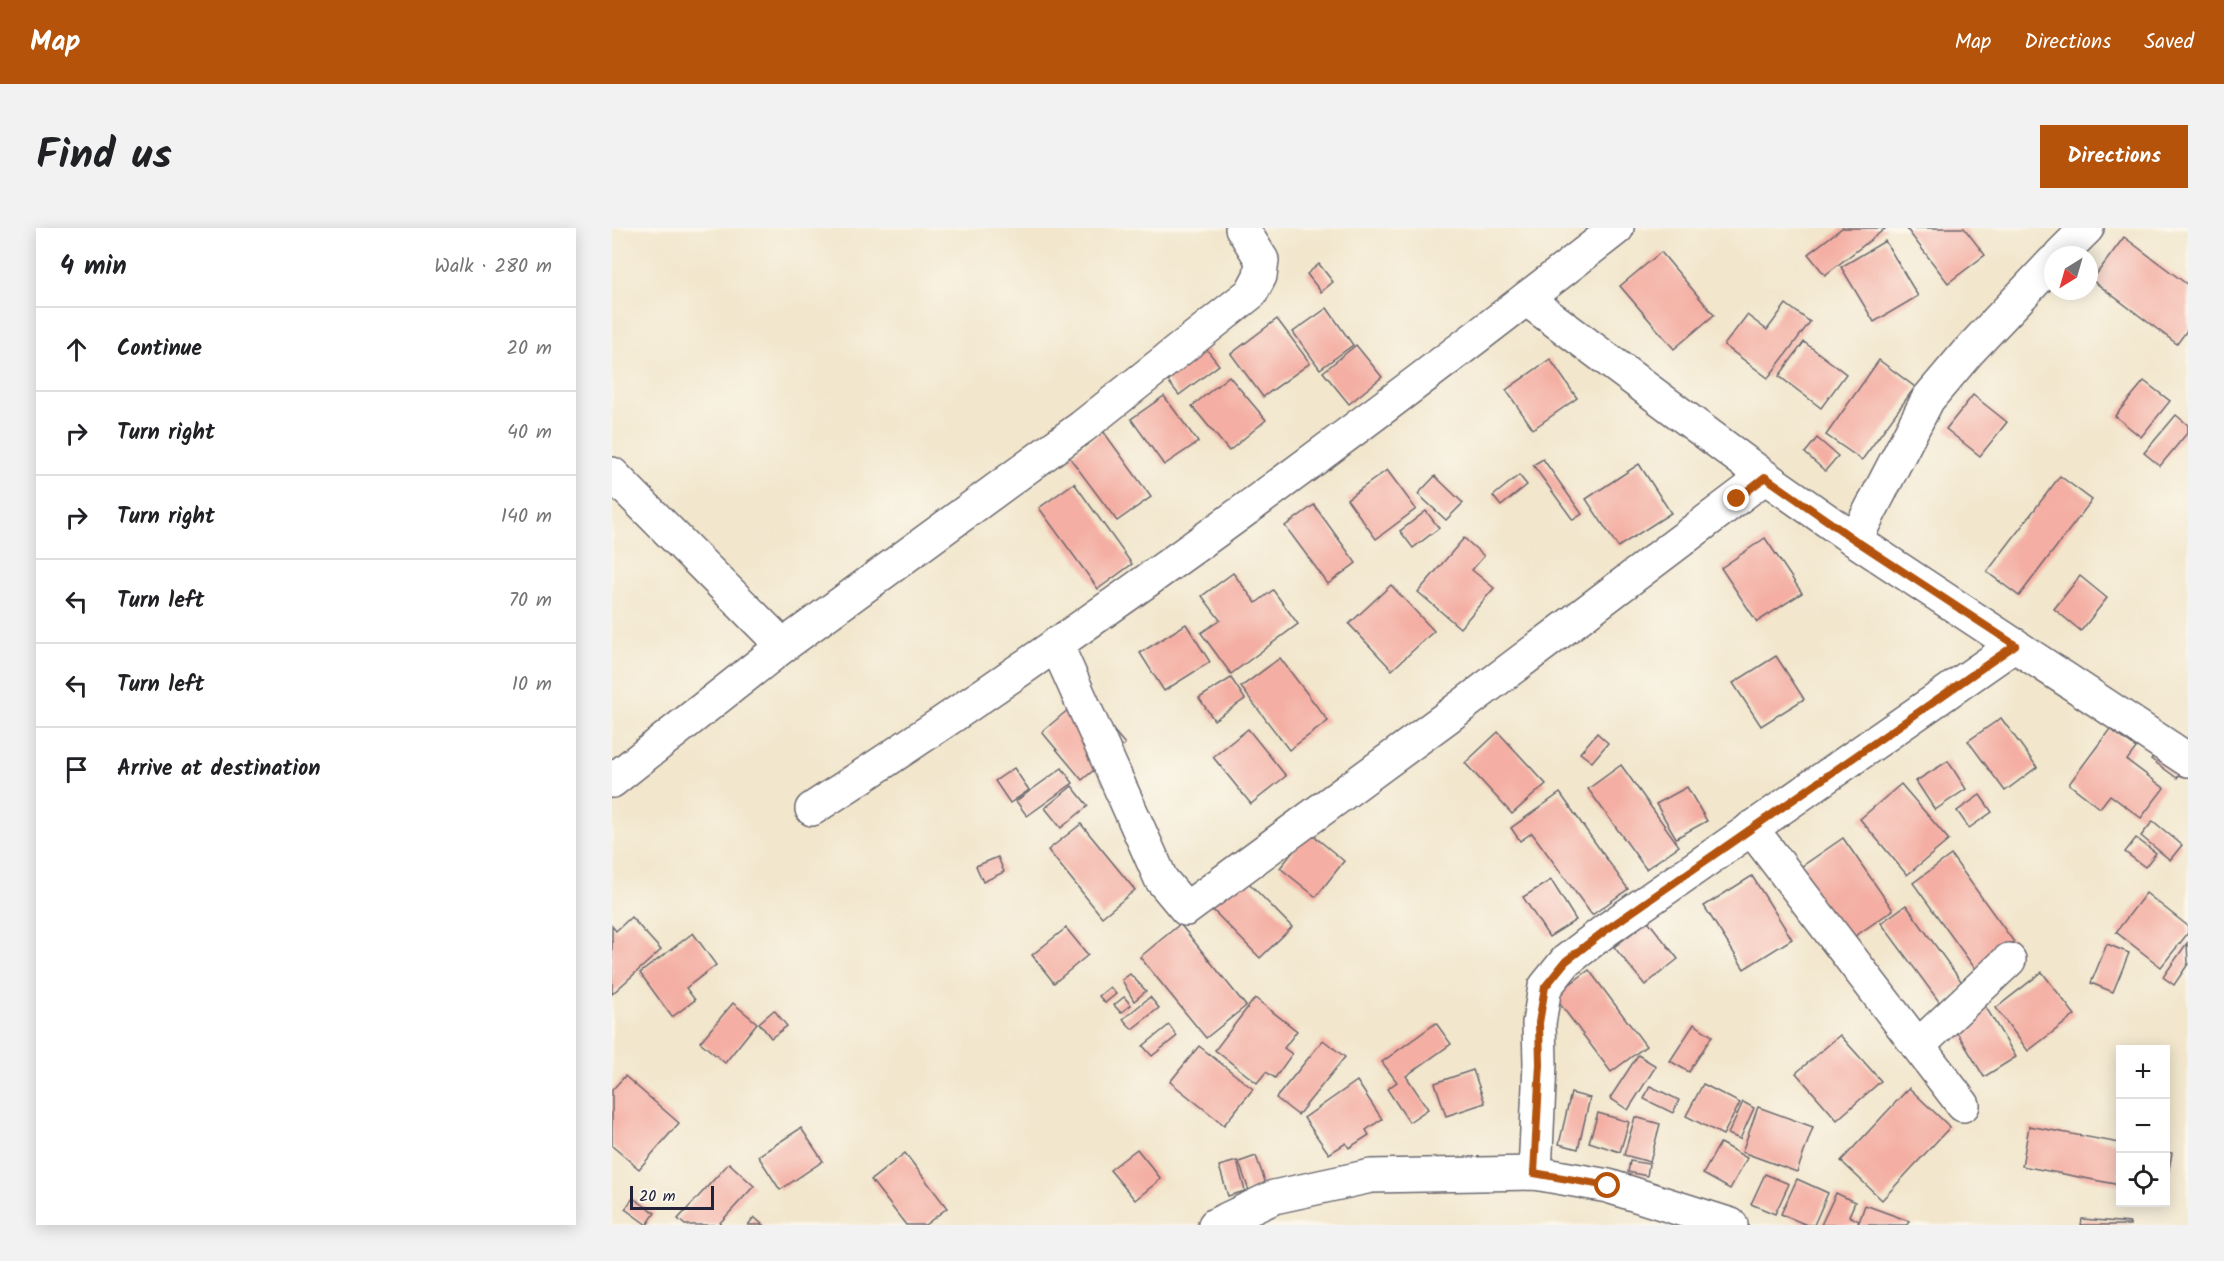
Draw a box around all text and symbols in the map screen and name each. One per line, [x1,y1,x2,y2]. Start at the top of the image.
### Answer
text: Map [30,20,81,65]
text: Map [1955,26,1991,59]
text: Directions [2024,26,2111,59]
text: Saved [2144,26,2194,59]
text: Find us [36,123,172,190]
button: Directions [2040,125,2188,188]
text: 4 min [60,246,127,288]
north arrow [2044,246,2098,300]
text: Walk · 280 m [434,251,552,283]
text: Continue [117,332,202,367]
icon: ahead [60,333,93,366]
text: 20 m [506,333,552,365]
text: Turn right [117,416,215,451]
icon: right [60,417,93,450]
text: 40 m [507,417,552,449]
route end [1723,485,1749,511]
text: Turn right [117,500,215,535]
icon: right [60,501,93,534]
text: 140 m [501,501,552,533]
text: Turn left [117,584,204,619]
icon: left [60,585,93,618]
text: 70 m [509,585,552,617]
text: Turn left [117,668,204,703]
icon: left [60,669,93,702]
text: 10 m [512,669,552,701]
text: Arrive at destination [117,752,320,787]
icon: arrive [60,753,93,786]
map controls [2116,1045,2170,1207]
button: + [2116,1045,2170,1099]
button: − [2116,1099,2170,1153]
button: locate [2116,1153,2170,1207]
route start [1594,1172,1620,1198]
scale bar [630,1183,714,1210]
text: 20 m [639,1184,675,1209]

